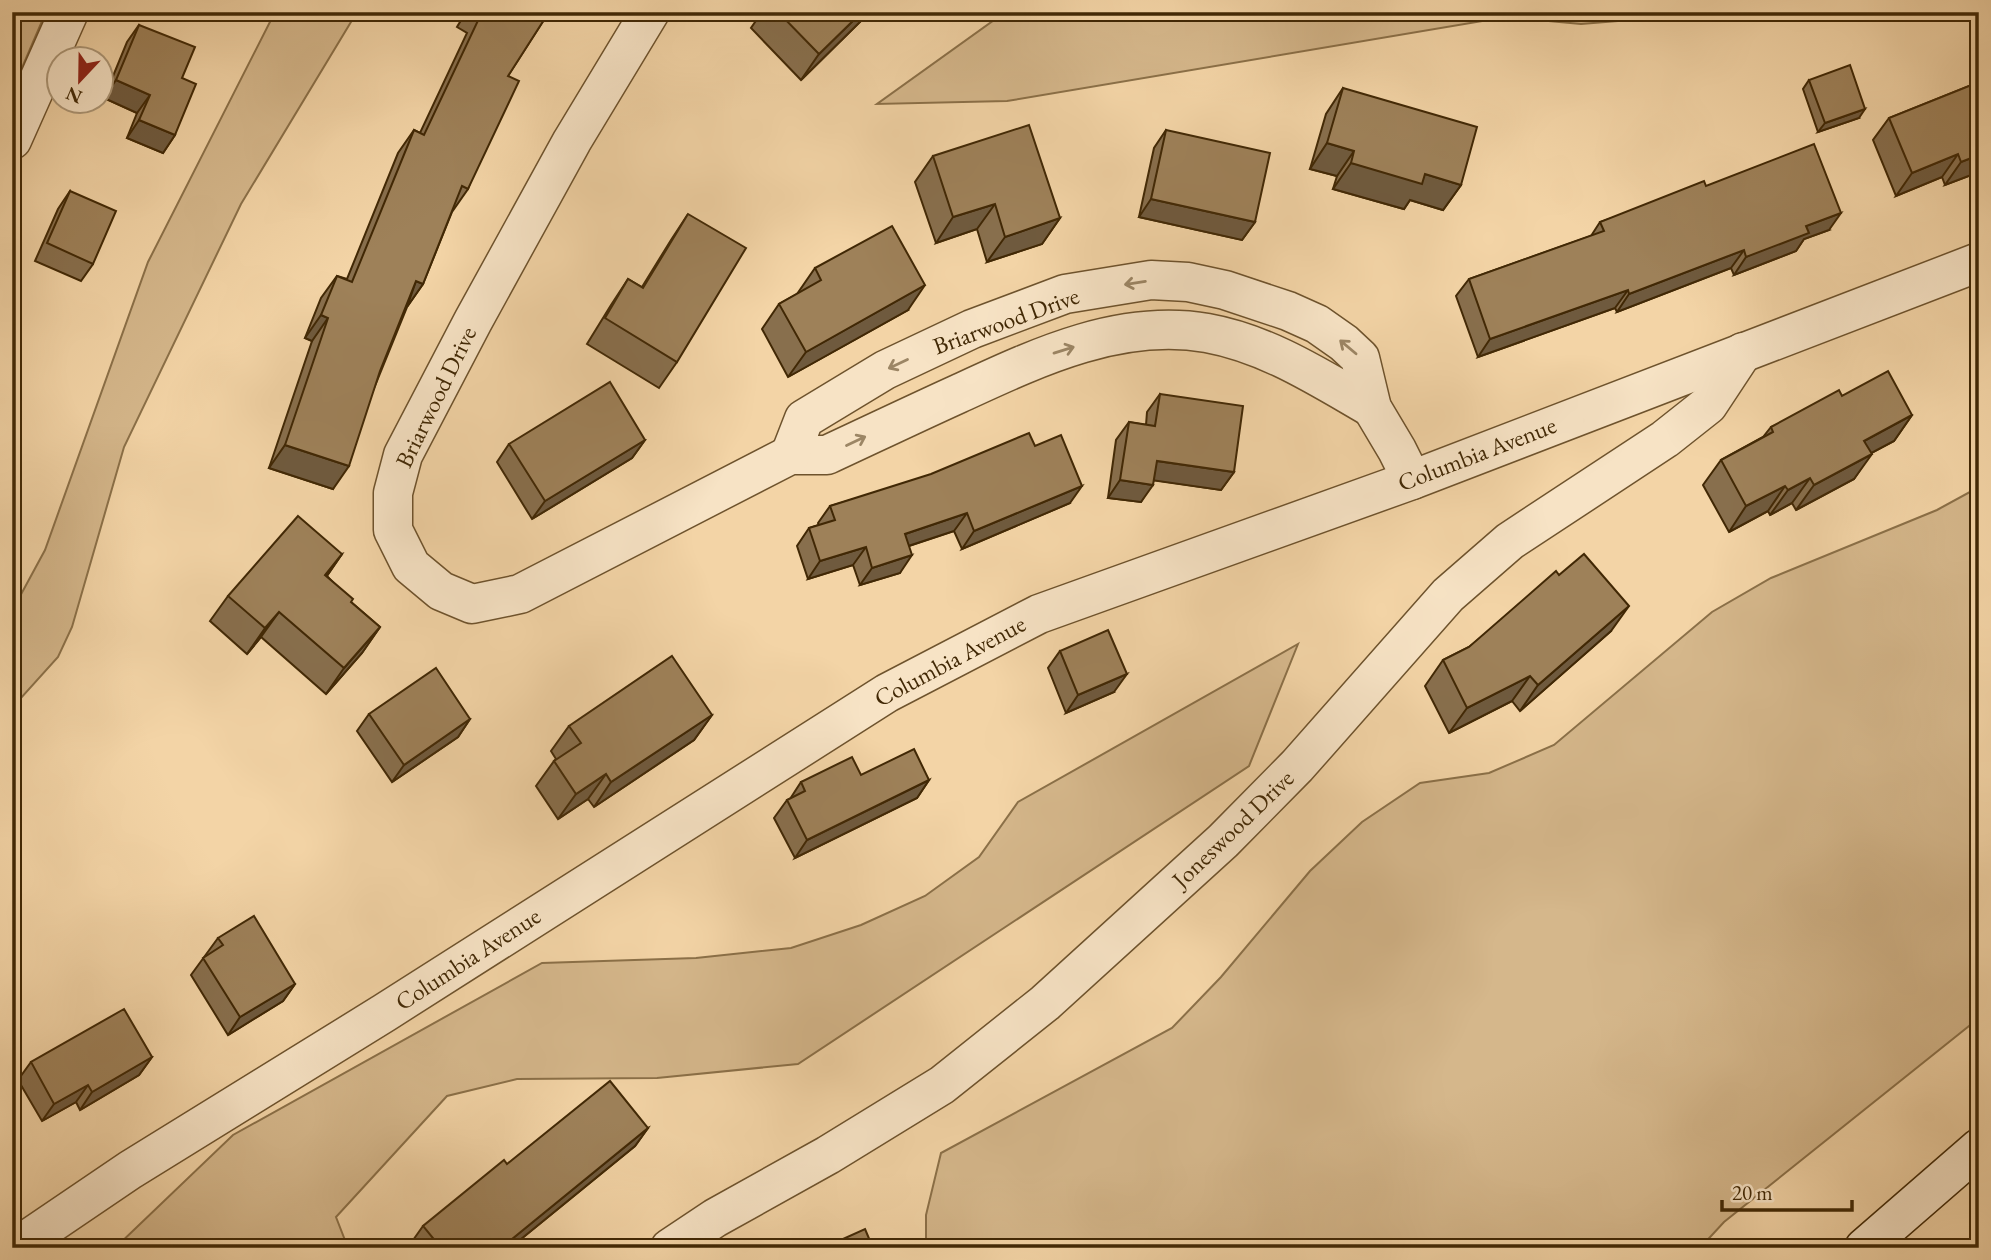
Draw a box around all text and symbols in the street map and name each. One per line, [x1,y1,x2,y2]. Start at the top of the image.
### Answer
north arrow [46,46,116,116]
text: N [61,81,86,110]
one-way arrow [1124,277,1147,290]
street label: Briarwood Drive [928,280,1083,361]
street label: Briarwood Drive [388,321,483,473]
one-way arrow [1339,339,1357,354]
one-way arrow [1052,343,1074,355]
one-way arrow [888,357,909,371]
street label: Columbia Avenue [1393,409,1560,498]
one-way arrow [845,434,866,447]
street label: Columbia Avenue [869,608,1031,713]
street label: Joneswood Drive [1164,763,1300,896]
street label: Columbia Avenue [389,900,546,1017]
scale bar [1722,1169,1851,1213]
text: 20 m [1732,1179,1773,1206]

